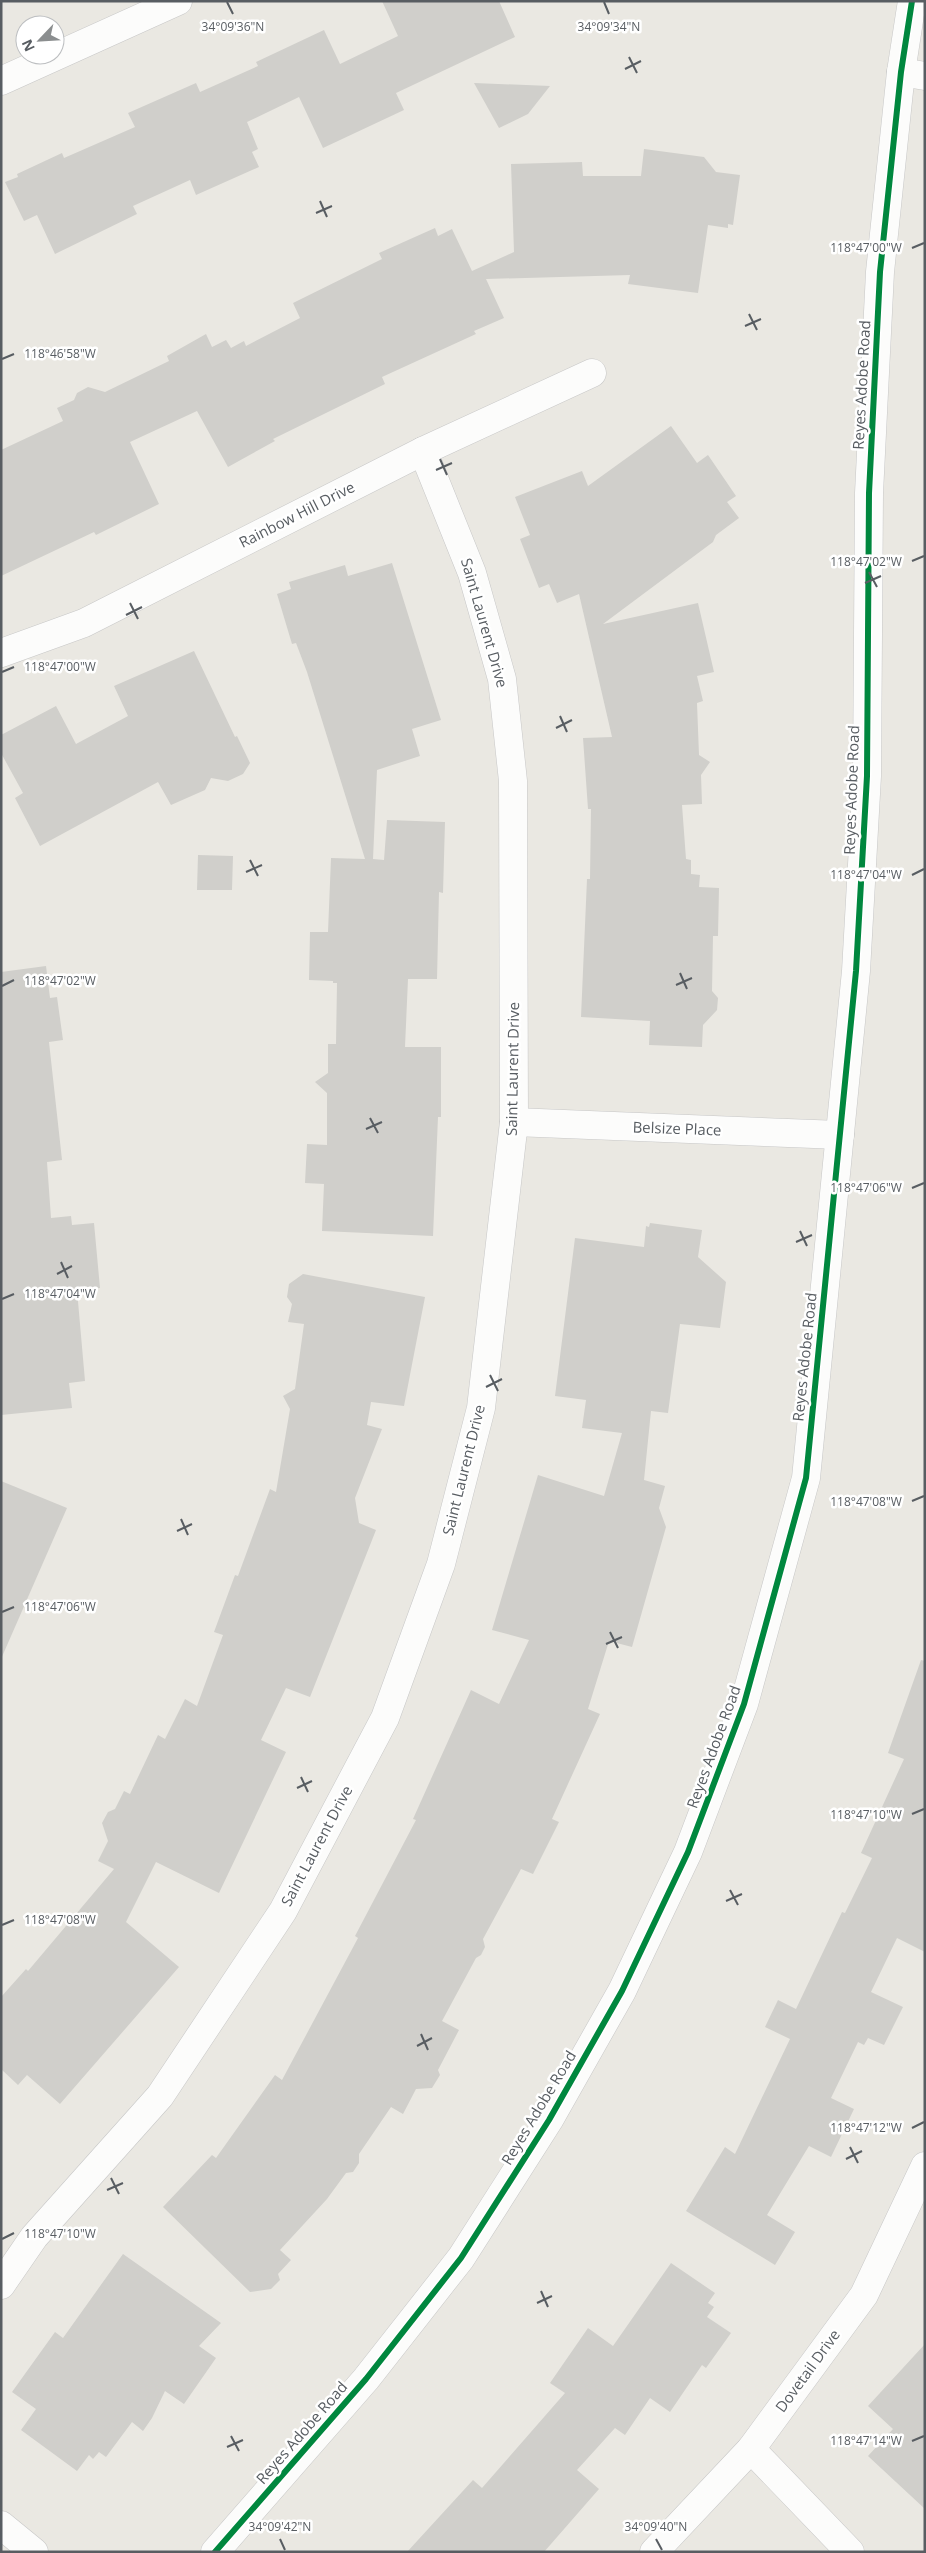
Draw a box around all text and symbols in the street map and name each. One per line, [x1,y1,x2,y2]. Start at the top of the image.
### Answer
north arrow [15,15,65,65]
text: 34°09'36"N [202,18,264,35]
text: 34°09'34"N [578,18,640,35]
text: N [17,37,39,55]
text: 118°47'00"W [830,239,902,256]
street label: Reyes Adobe Road [848,320,874,450]
text: 118°46'58"W [24,345,96,362]
street label: Rainbow Hill Drive [235,476,358,552]
text: 118°47'02"W [830,553,902,570]
street label: Saint Laurent Drive [457,556,513,690]
text: 118°47'00"W [24,658,96,675]
street label: Reyes Adobe Road [839,725,863,855]
text: 118°47'04"W [830,866,902,883]
text: 118°47'02"W [24,972,96,989]
street label: Saint Laurent Drive [501,1002,523,1136]
street label: Belsize Place [632,1116,722,1140]
text: 118°47'06"W [830,1179,902,1196]
text: 118°47'04"W [24,1285,96,1302]
street label: Reyes Adobe Road [787,1291,821,1422]
street label: Saint Laurent Drive [437,1402,489,1537]
text: 118°47'08"W [830,1493,902,1510]
text: 118°47'06"W [24,1598,96,1615]
street label: Reyes Adobe Road [681,1682,745,1811]
street label: Saint Laurent Drive [276,1782,356,1909]
text: 118°47'10"W [830,1806,902,1823]
text: 118°47'08"W [24,1911,96,1928]
street label: Reyes Adobe Road [496,2047,580,2168]
text: 118°47'12"W [830,2119,902,2136]
text: 118°47'10"W [24,2225,96,2242]
street label: Dovetail Drive [770,2325,844,2416]
street label: Reyes Adobe Road [251,2377,351,2488]
text: 118°47'14"W [830,2432,902,2449]
text: 34°09'42"N [249,2518,311,2535]
text: 34°09'40"N [625,2518,687,2535]

